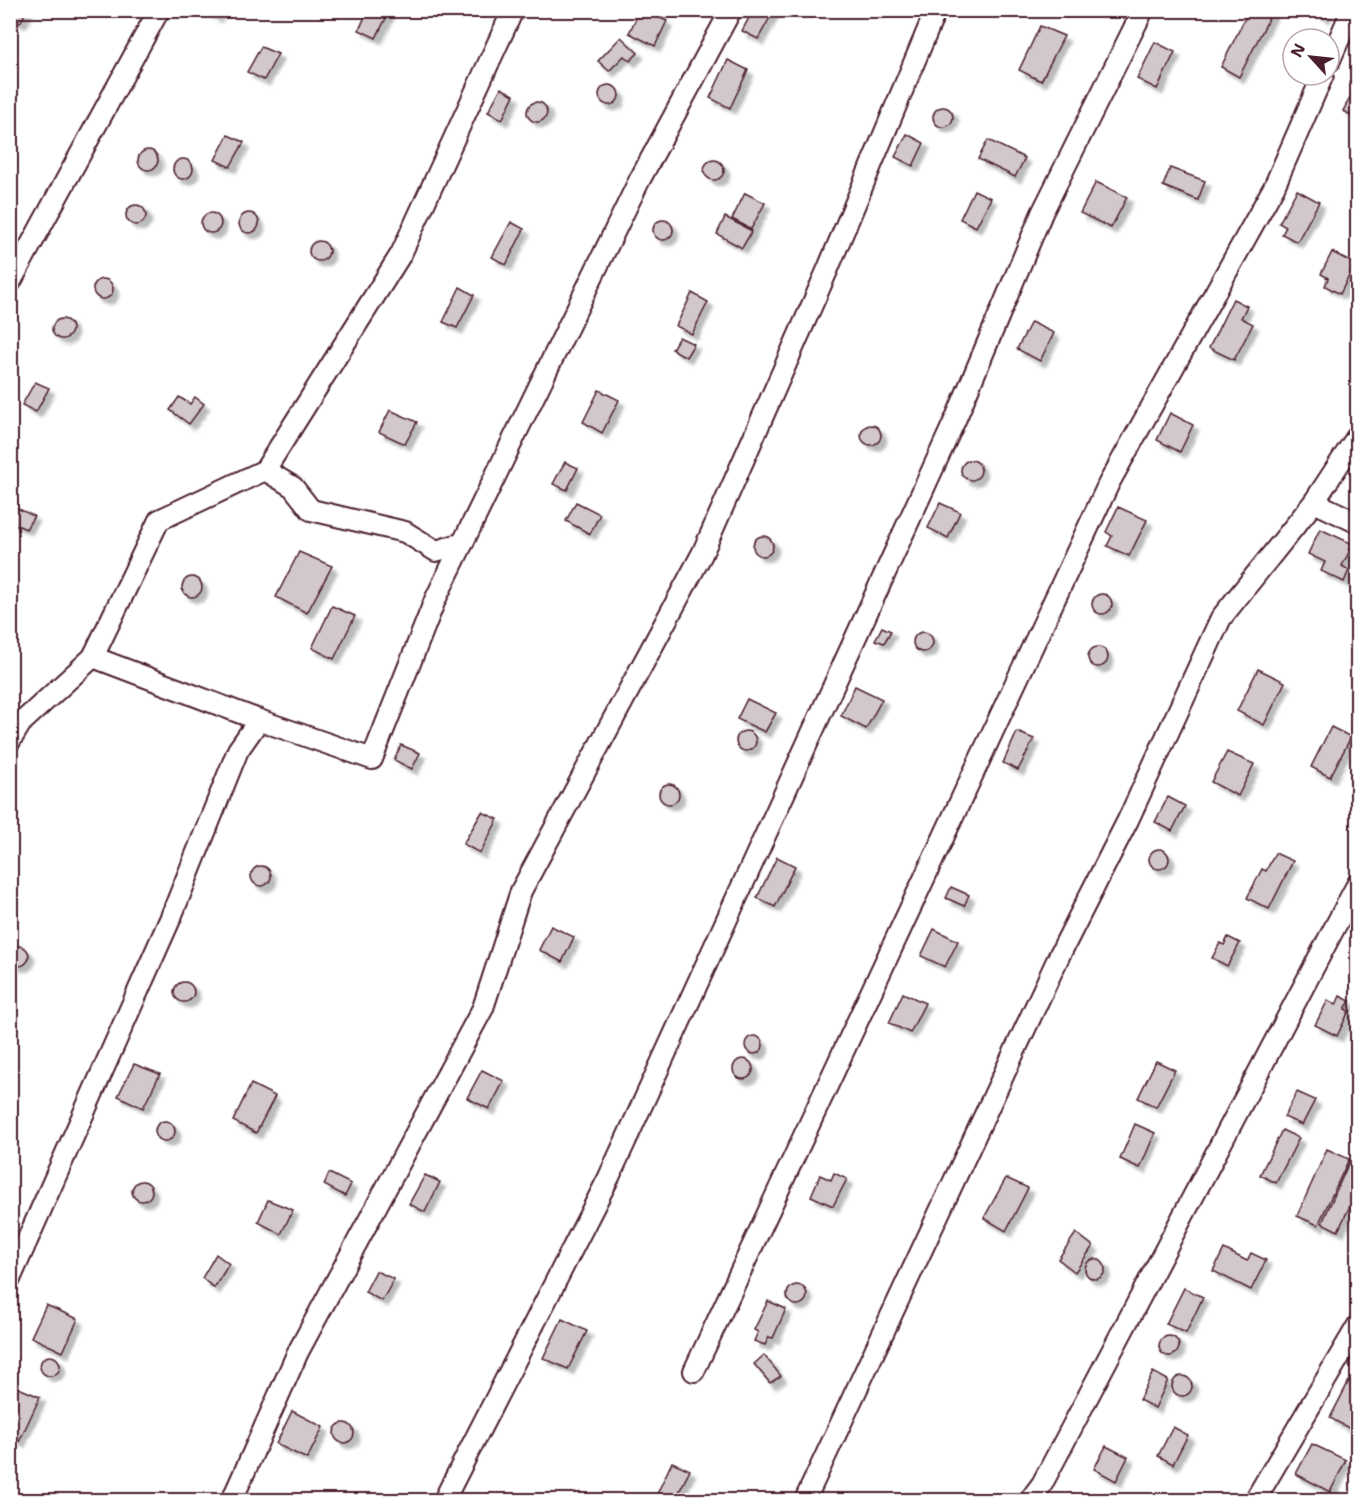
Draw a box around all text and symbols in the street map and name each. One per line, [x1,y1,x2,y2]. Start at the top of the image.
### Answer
north arrow [1281,27,1341,87]
text: N [1286,40,1310,61]

